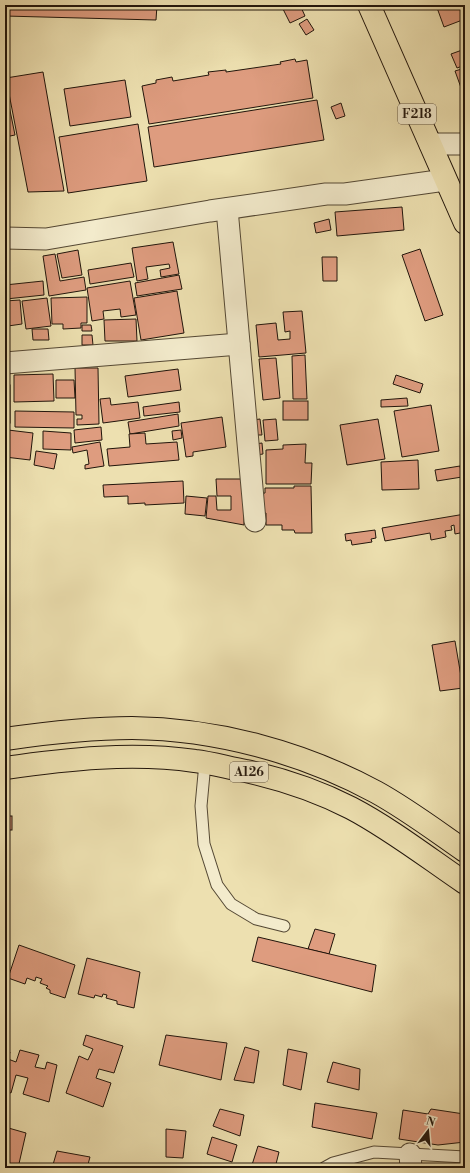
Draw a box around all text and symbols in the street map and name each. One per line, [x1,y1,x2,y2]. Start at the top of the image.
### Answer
road number: F218 [398,104,436,124]
road number: A126 [230,762,268,782]
north arrow [408,1111,448,1151]
text: N [424,1114,437,1130]

